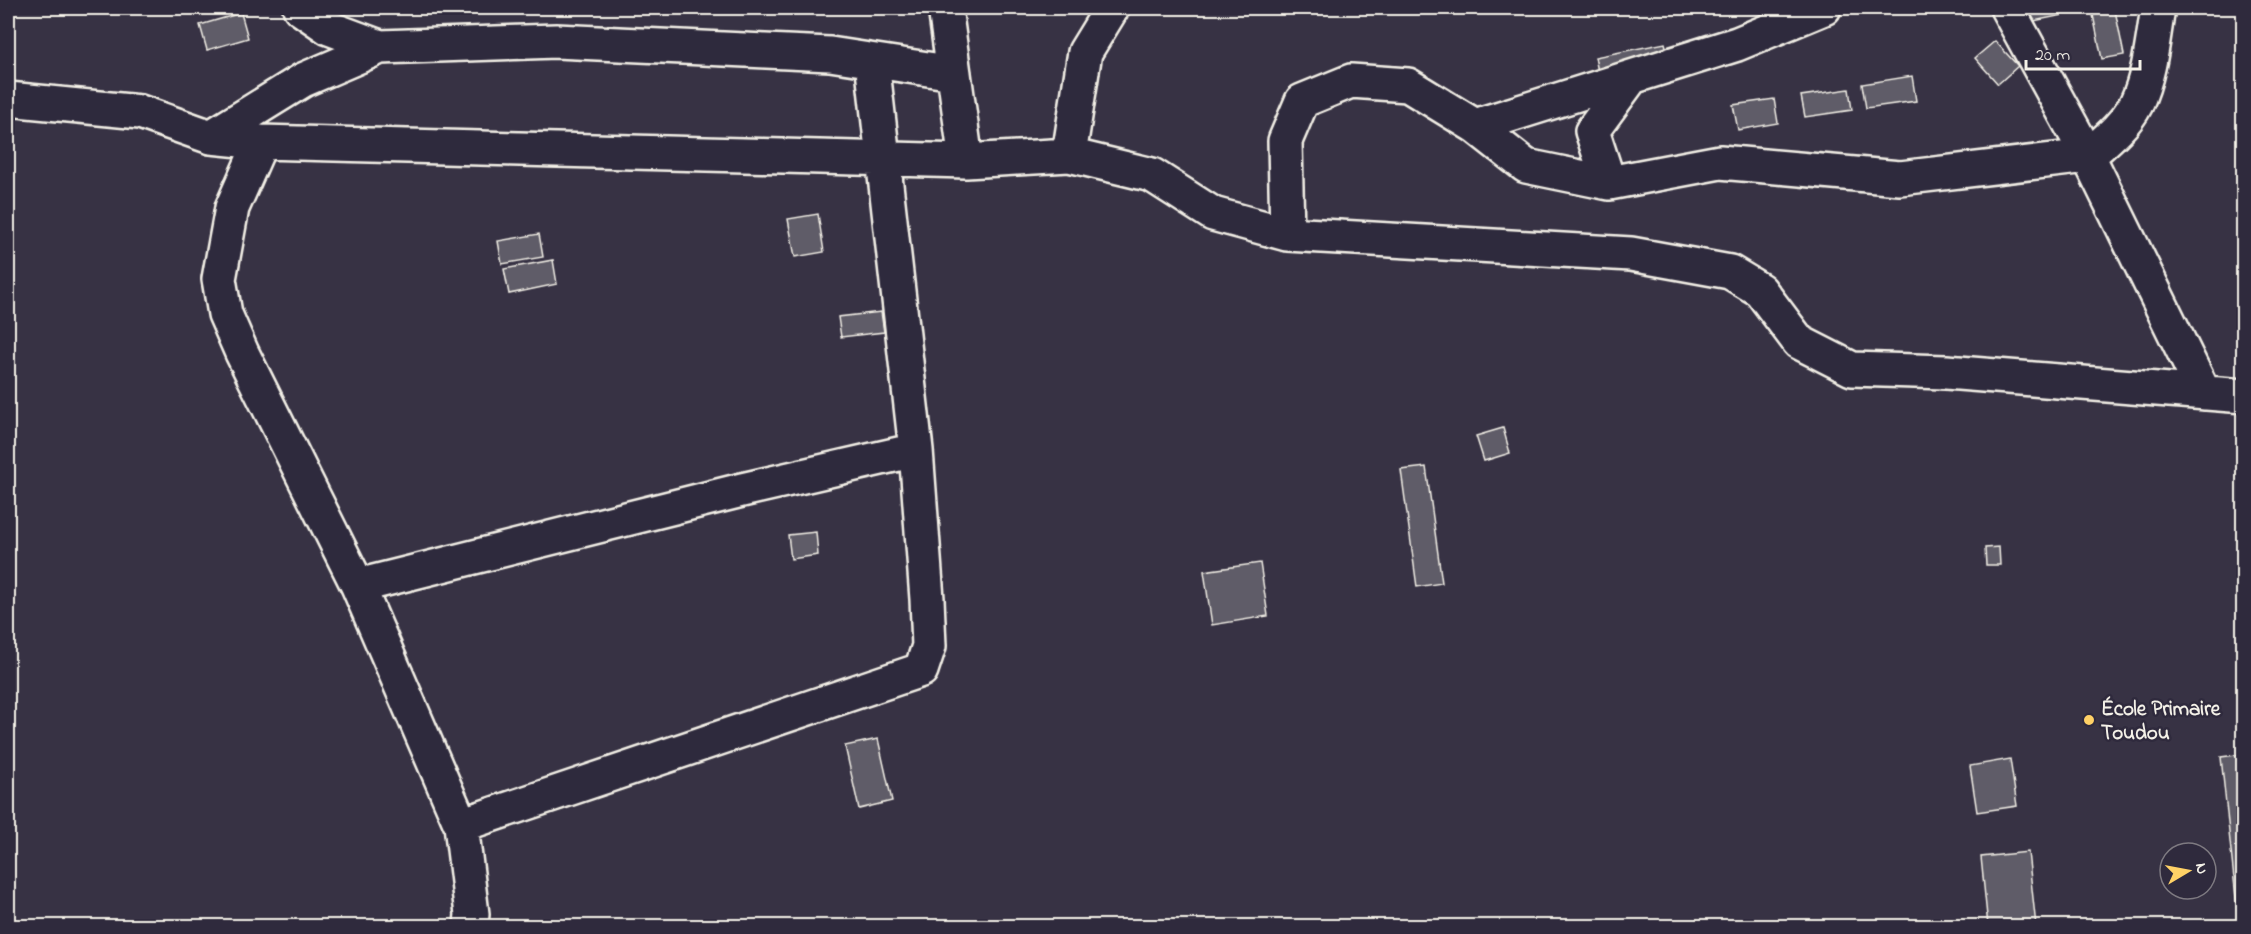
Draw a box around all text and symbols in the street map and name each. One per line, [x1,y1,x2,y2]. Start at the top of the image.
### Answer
scale bar [2026,33,2140,71]
text: 20 m [2035,43,2070,69]
place label: École Primaire Toudou [2101,695,2221,749]
marker: École Primaire Toudou [2082,713,2096,727]
north arrow [2158,841,2218,901]
text: N [2188,861,2214,876]

